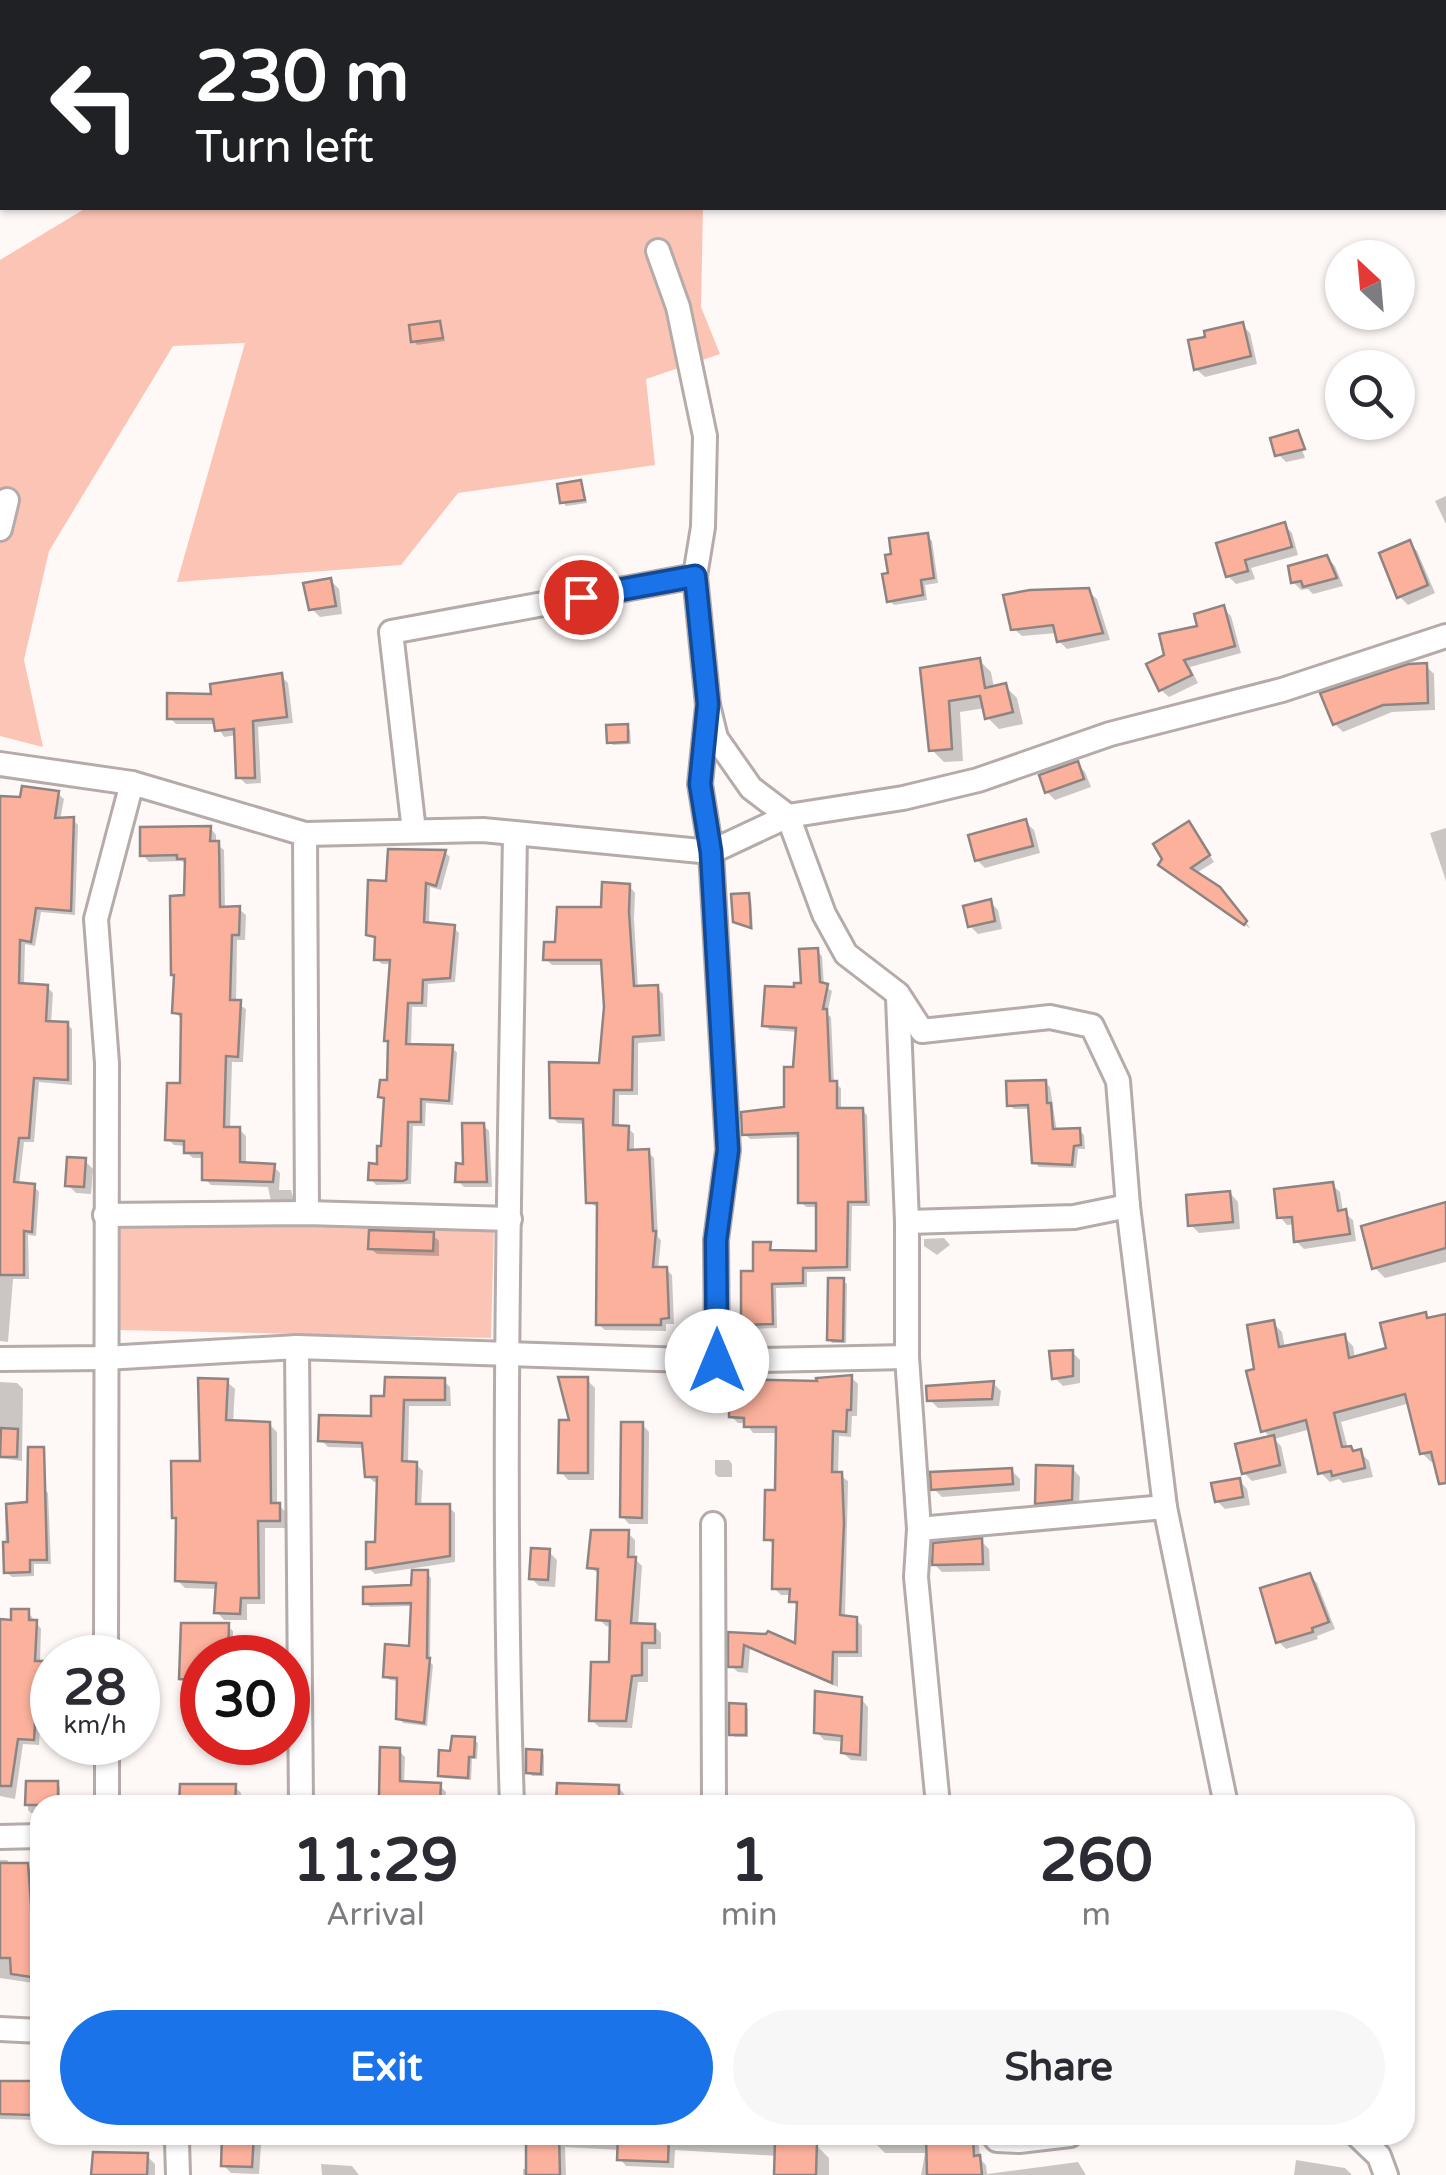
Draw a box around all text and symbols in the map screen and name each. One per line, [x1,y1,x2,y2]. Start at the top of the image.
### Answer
text: 230 m [195,36,409,120]
icon: left [30,40,160,170]
text: Turn left [195,121,374,175]
north arrow [1325,240,1415,330]
map controls [1325,240,1415,440]
button: search [1325,350,1415,440]
pin [539,555,624,640]
icon: arrive [554,570,609,625]
position arrow [665,1309,769,1413]
speed limit sign: 30 [180,1635,310,1765]
text: 28 [64,1658,126,1718]
text: km/h [64,1710,126,1740]
text: 11:29 [292,1825,459,1897]
text: 1 [730,1825,768,1897]
text: 260 [1040,1825,1153,1897]
text: Arrival [326,1896,425,1934]
text: min [721,1896,778,1934]
text: m [1082,1896,1111,1934]
button: Exit [60,2010,713,2125]
button: Share [733,2010,1385,2125]

